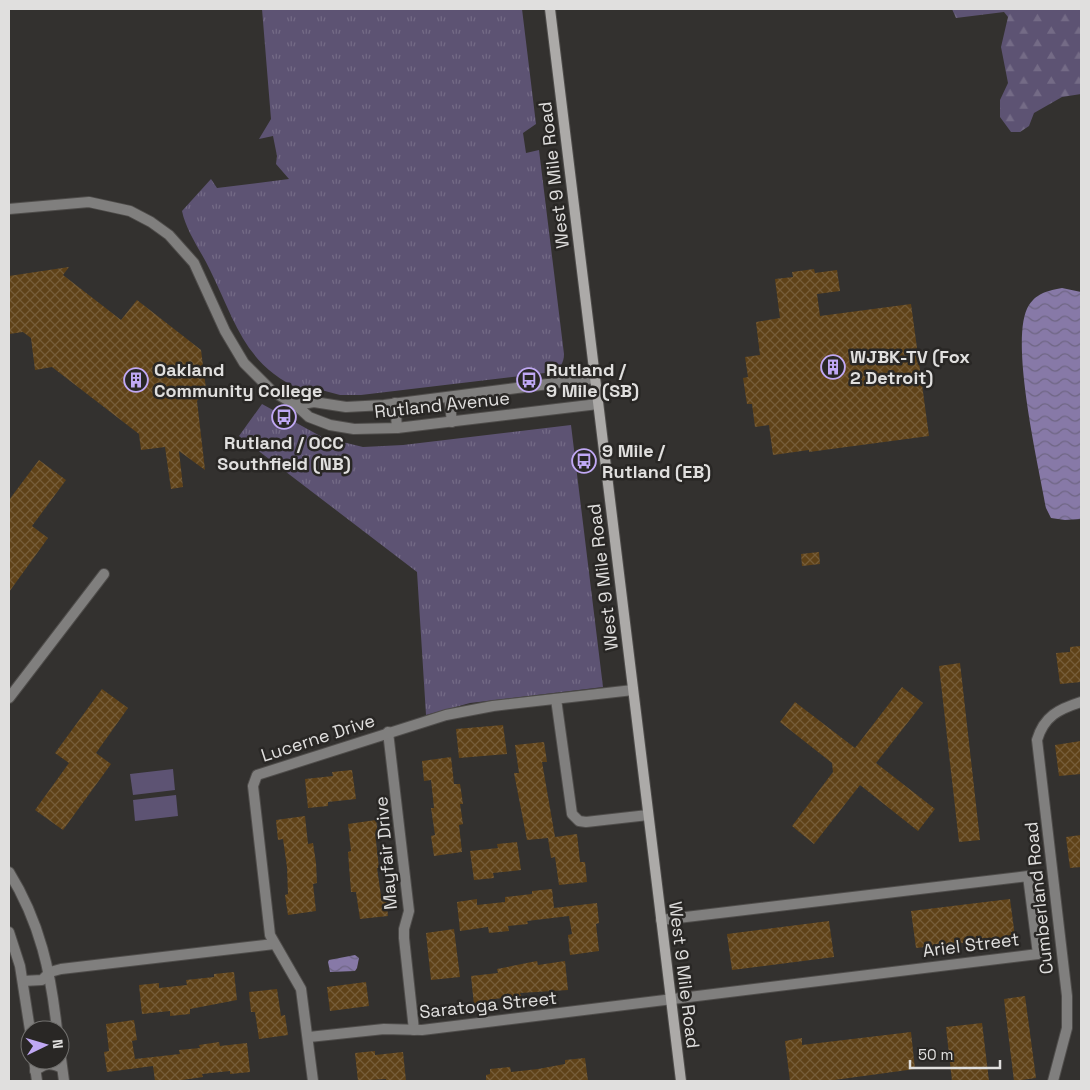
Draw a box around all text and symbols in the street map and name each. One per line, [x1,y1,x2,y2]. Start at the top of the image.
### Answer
street label: West 9 Mile Road [533,100,574,250]
place label: WJBK-TV (Fox 2 Detroit) [850,345,970,389]
building icon: WJBK-TV (Fox 2 Detroit) [820,354,846,380]
place label: Oakland Community College [154,358,322,402]
place label: Rutland / 9 Mile (SB) [546,358,639,402]
building icon: Oakland Community College [123,367,149,393]
bus stop icon: Rutland / 9 Mile (SB) [516,367,542,393]
street label: Rutland Avenue [373,386,511,423]
bus stop icon: Rutland / OCC Southfield (NB) [271,404,297,430]
place label: Rutland / OCC Southfield (NB) [217,431,351,475]
place label: 9 Mile / Rutland (EB) [602,439,711,483]
bus stop icon: 9 Mile / Rutland (EB) [571,448,597,474]
street label: West 9 Mile Road [582,502,623,652]
street label: Lucerne Drive [258,708,378,767]
street label: Mayfair Drive [369,795,402,911]
street label: Cumberland Road [1019,821,1058,975]
street label: West 9 Mile Road [664,900,705,1050]
street label: Ariel Street [921,927,1021,962]
street label: Saratoga Street [418,986,558,1023]
north arrow [20,1020,70,1070]
text: N [49,1038,67,1049]
scale bar [910,1038,1000,1070]
text: 50 m [918,1045,953,1064]

